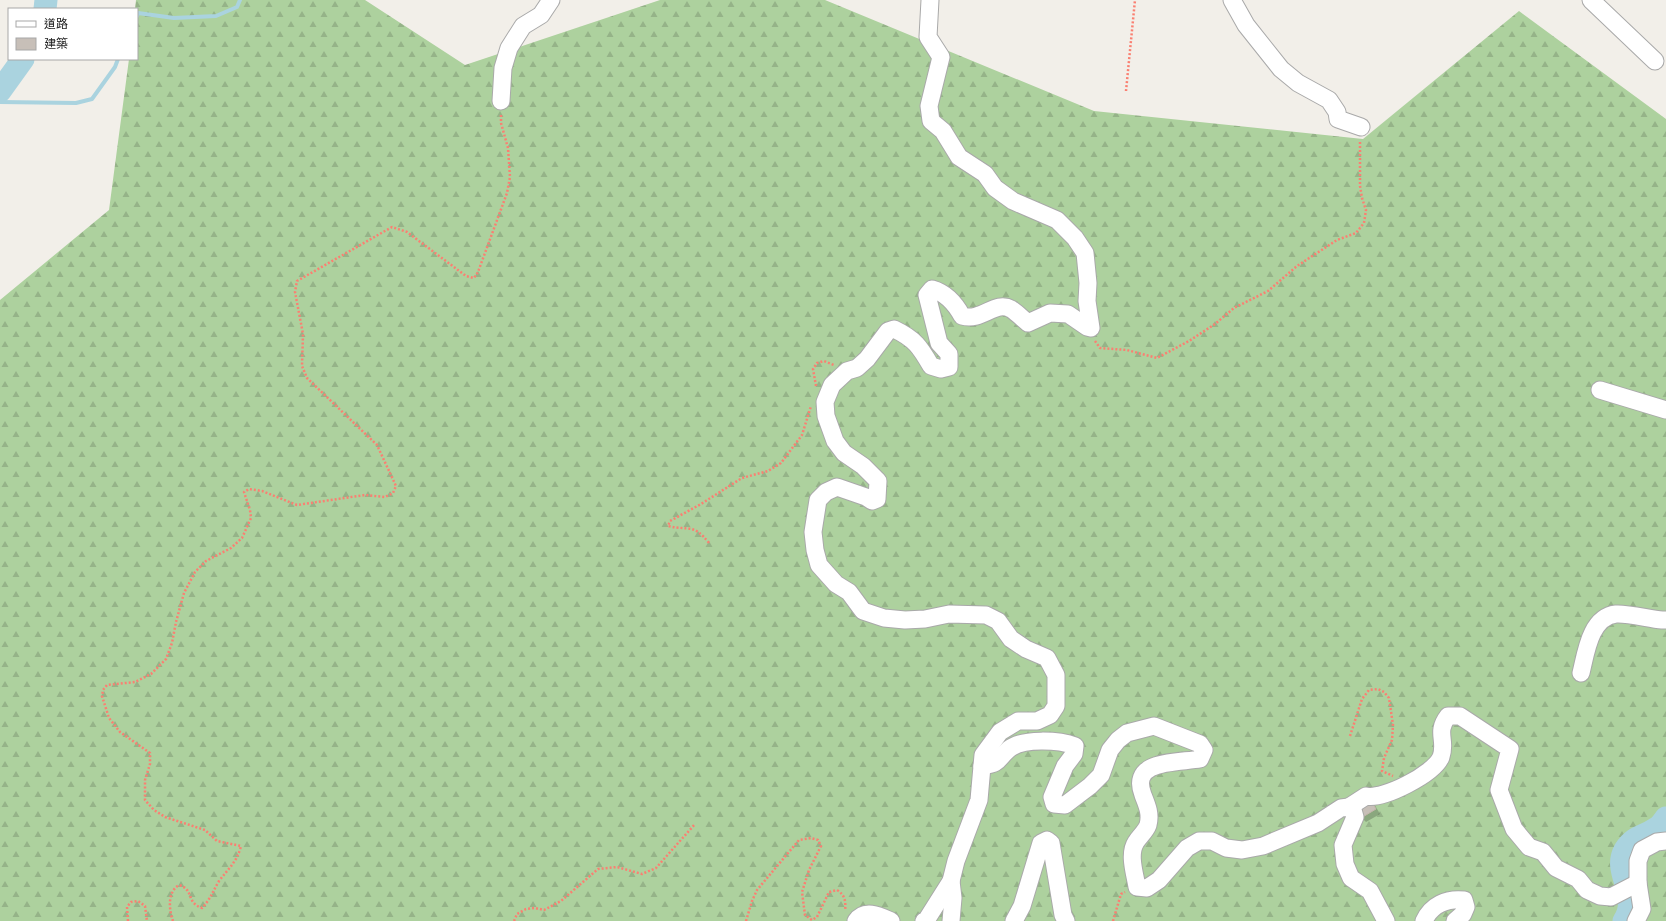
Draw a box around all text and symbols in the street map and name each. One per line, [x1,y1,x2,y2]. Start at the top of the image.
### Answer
legend [8,8,138,60]
text: 道路 [44,15,68,33]
text: 建築 [44,35,68,53]

